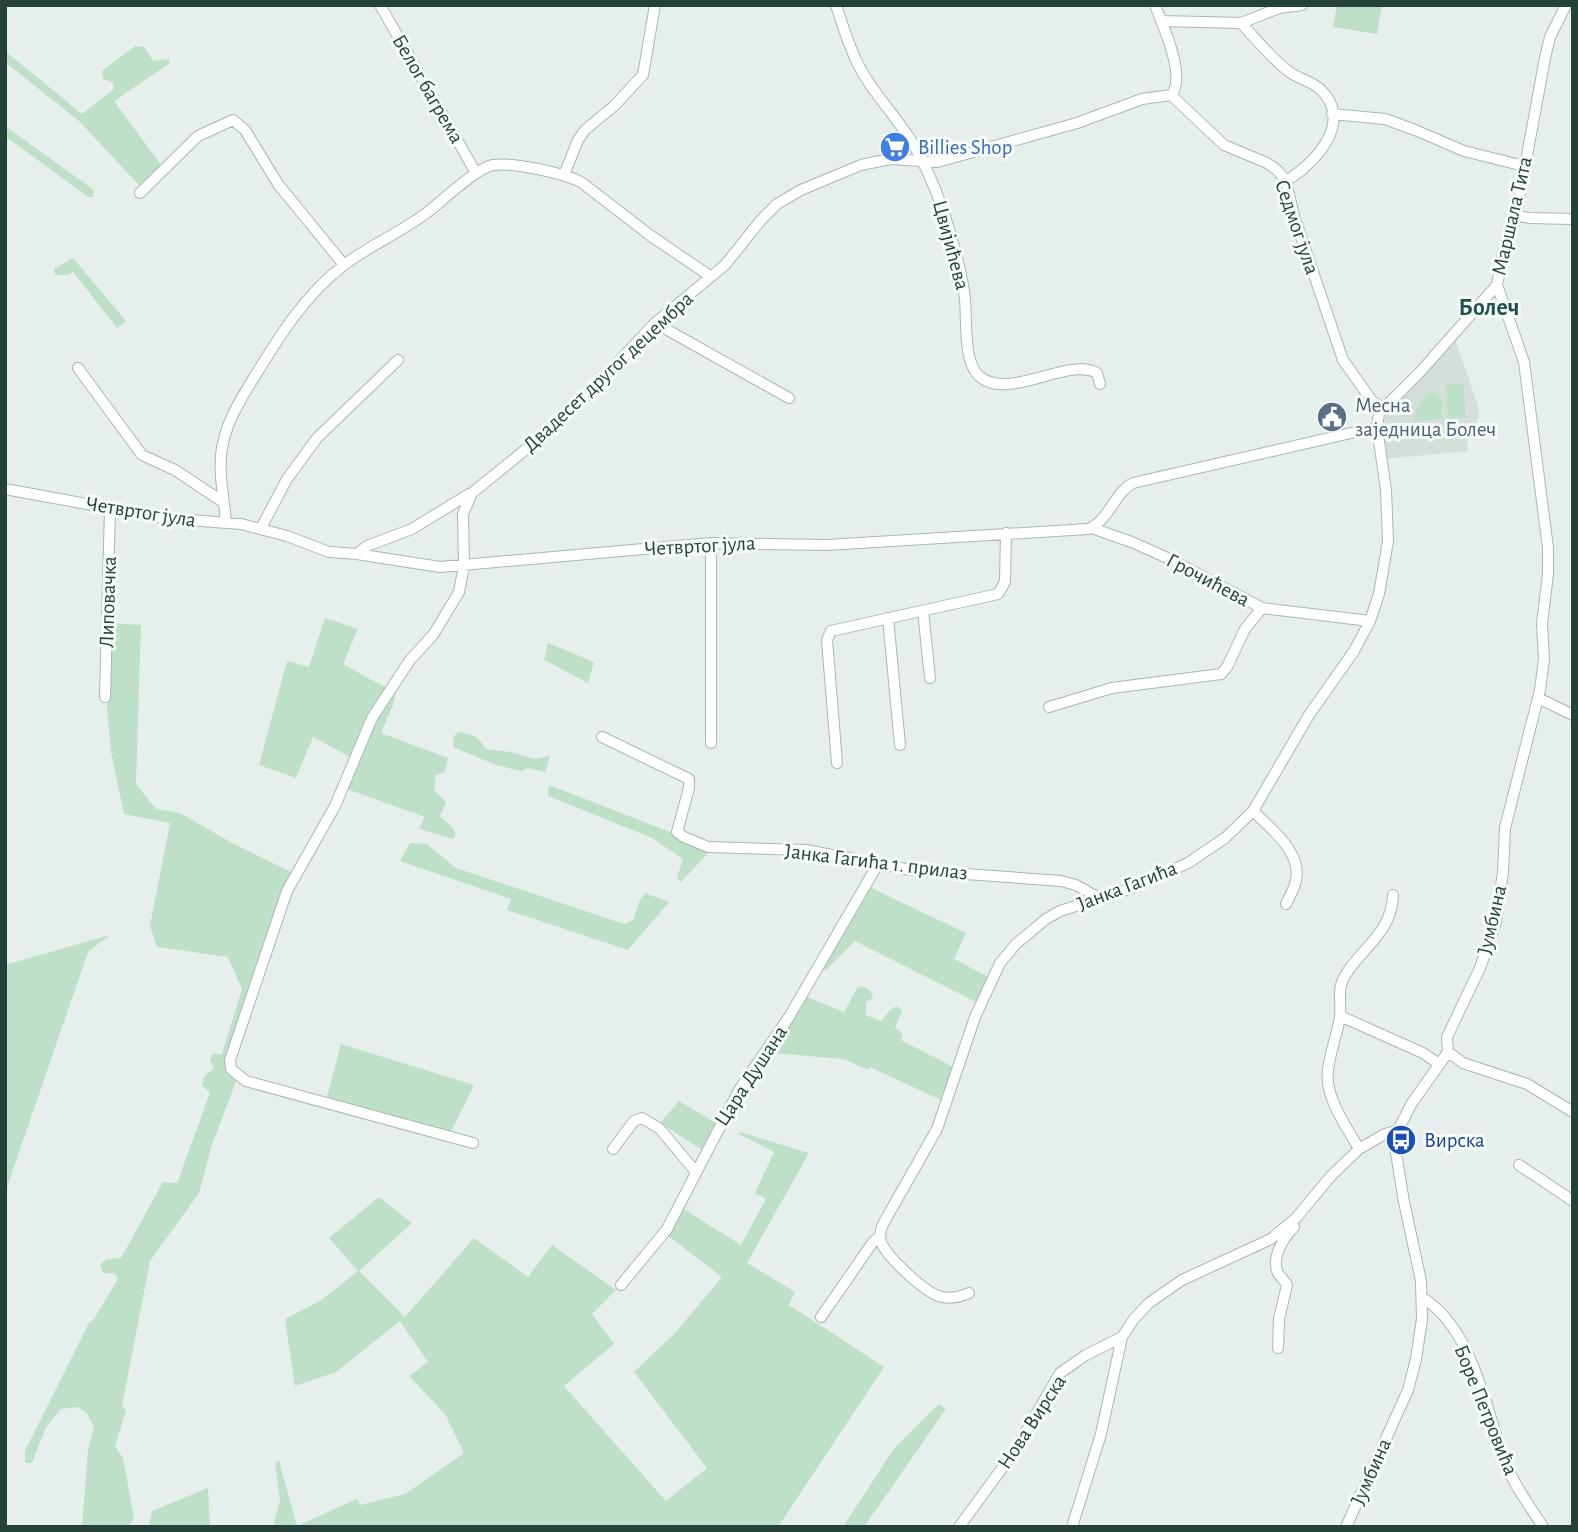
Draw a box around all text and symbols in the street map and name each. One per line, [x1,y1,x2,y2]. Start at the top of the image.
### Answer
street label: Белог багрема [388,31,468,147]
supermarket icon: Billies Shop [878,130,912,164]
place label: Billies Shop [918,137,1012,158]
street label: Маршала Тита [1488,154,1536,277]
street label: Седмог јула [1271,177,1323,277]
street label: Цвијићева [929,198,973,292]
street label: Двадесет другог децембра [519,288,697,456]
district label: Болеч [1459,296,1519,320]
place label: Месна заједница Болеч [1355,395,1496,440]
public building icon: Месна заједница Болеч [1315,400,1349,434]
street label: Четвртог јула [84,493,198,531]
street label: Четвртог јула [644,533,756,559]
street label: Грочићева [1163,549,1253,611]
street label: Липовачка [96,555,120,648]
street label: Јанка Гагића 1. прилаз [783,840,969,884]
street label: Јанка Гагића [1074,857,1180,915]
street label: Јумбина [1474,883,1510,957]
street label: Цара Душана [711,1022,791,1130]
bus stop icon: Вирска [1384,1123,1418,1157]
place label: Вирска [1424,1130,1485,1151]
street label: Боре Петровића [1450,1342,1522,1478]
street label: Нова Вирска [994,1371,1070,1473]
street label: Јумбина [1347,1435,1395,1509]

